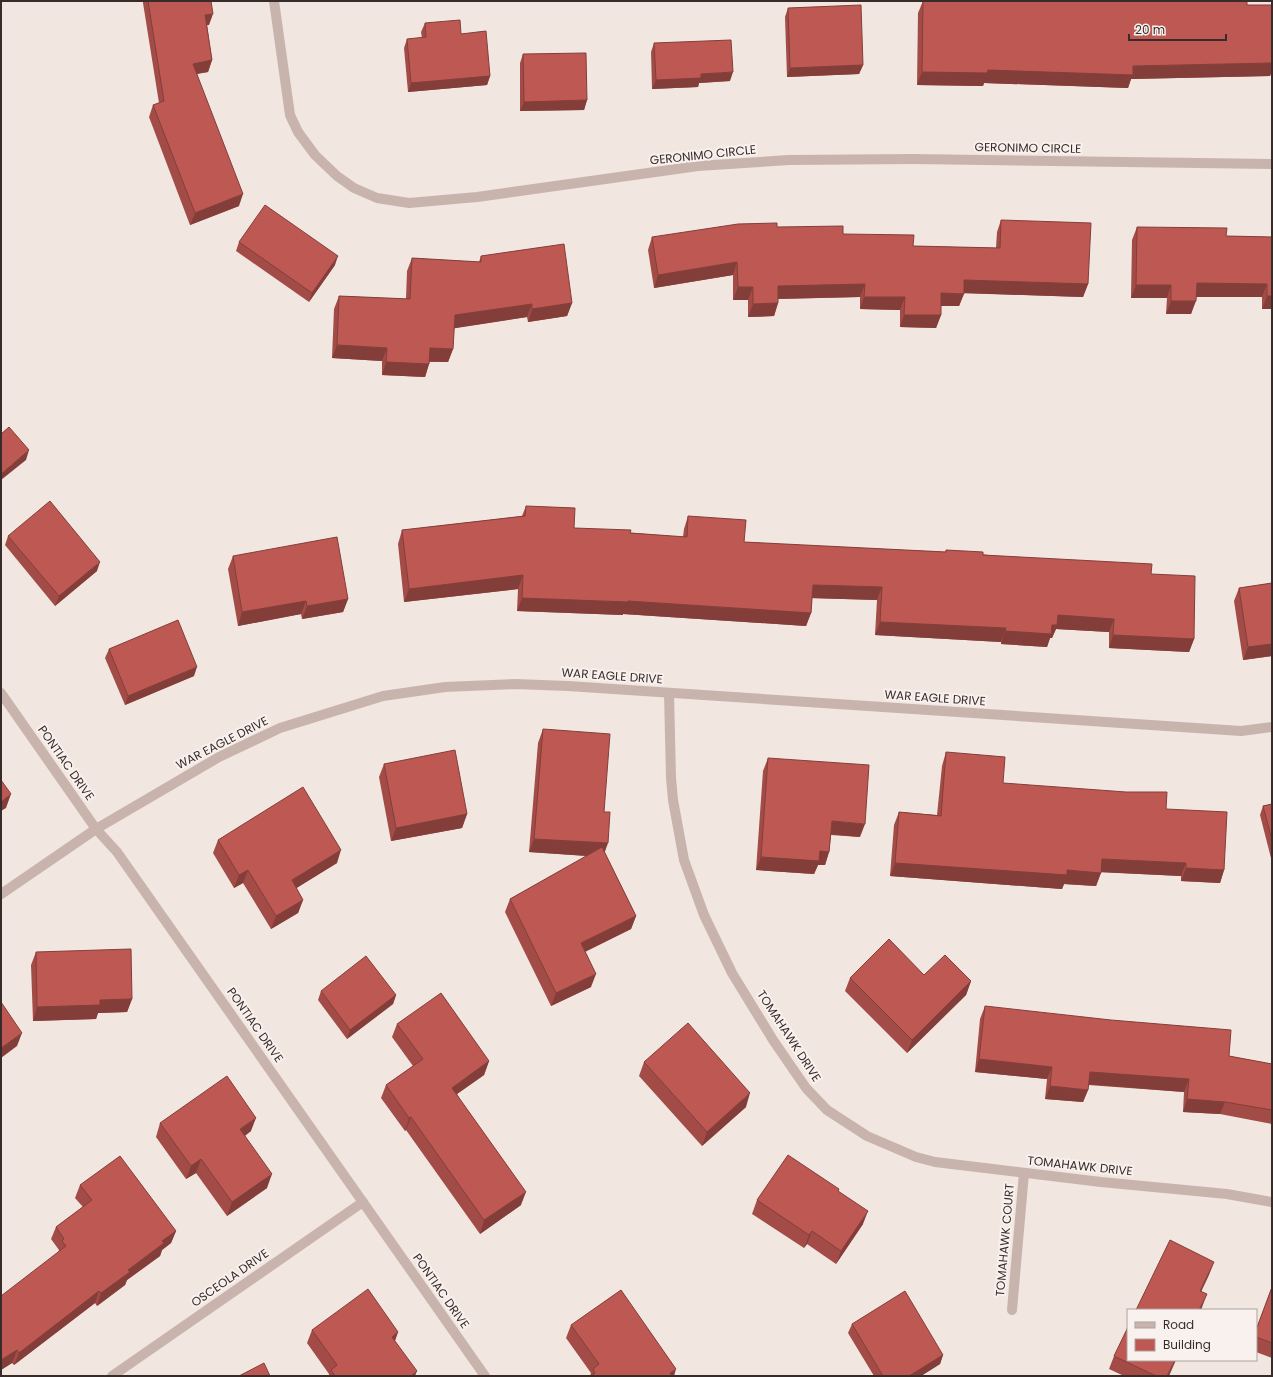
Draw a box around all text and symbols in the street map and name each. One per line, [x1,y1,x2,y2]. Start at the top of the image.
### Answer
scale bar [1129,16,1226,42]
text: 20 m [1135,21,1165,38]
street label: GERONIMO CIRCLE [975,138,1082,157]
street label: GERONIMO CIRCLE [649,140,757,169]
street label: WAR EAGLE DRIVE [561,663,663,688]
street label: WAR EAGLE DRIVE [884,685,986,710]
street label: WAR EAGLE DRIVE [173,712,271,773]
street label: PONTIAC DRIVE [34,722,99,804]
street label: PONTIAC DRIVE [223,984,288,1066]
street label: TOMAHAWK DRIVE [753,987,825,1085]
street label: TOMAHAWK DRIVE [1027,1152,1134,1179]
street label: TOMAHAWK COURT [991,1182,1018,1297]
street label: OSCEOLA DRIVE [188,1245,272,1311]
street label: PONTIAC DRIVE [409,1250,474,1332]
legend [1127,1309,1257,1361]
text: Road [1163,1316,1194,1333]
text: Building [1163,1336,1211,1353]

